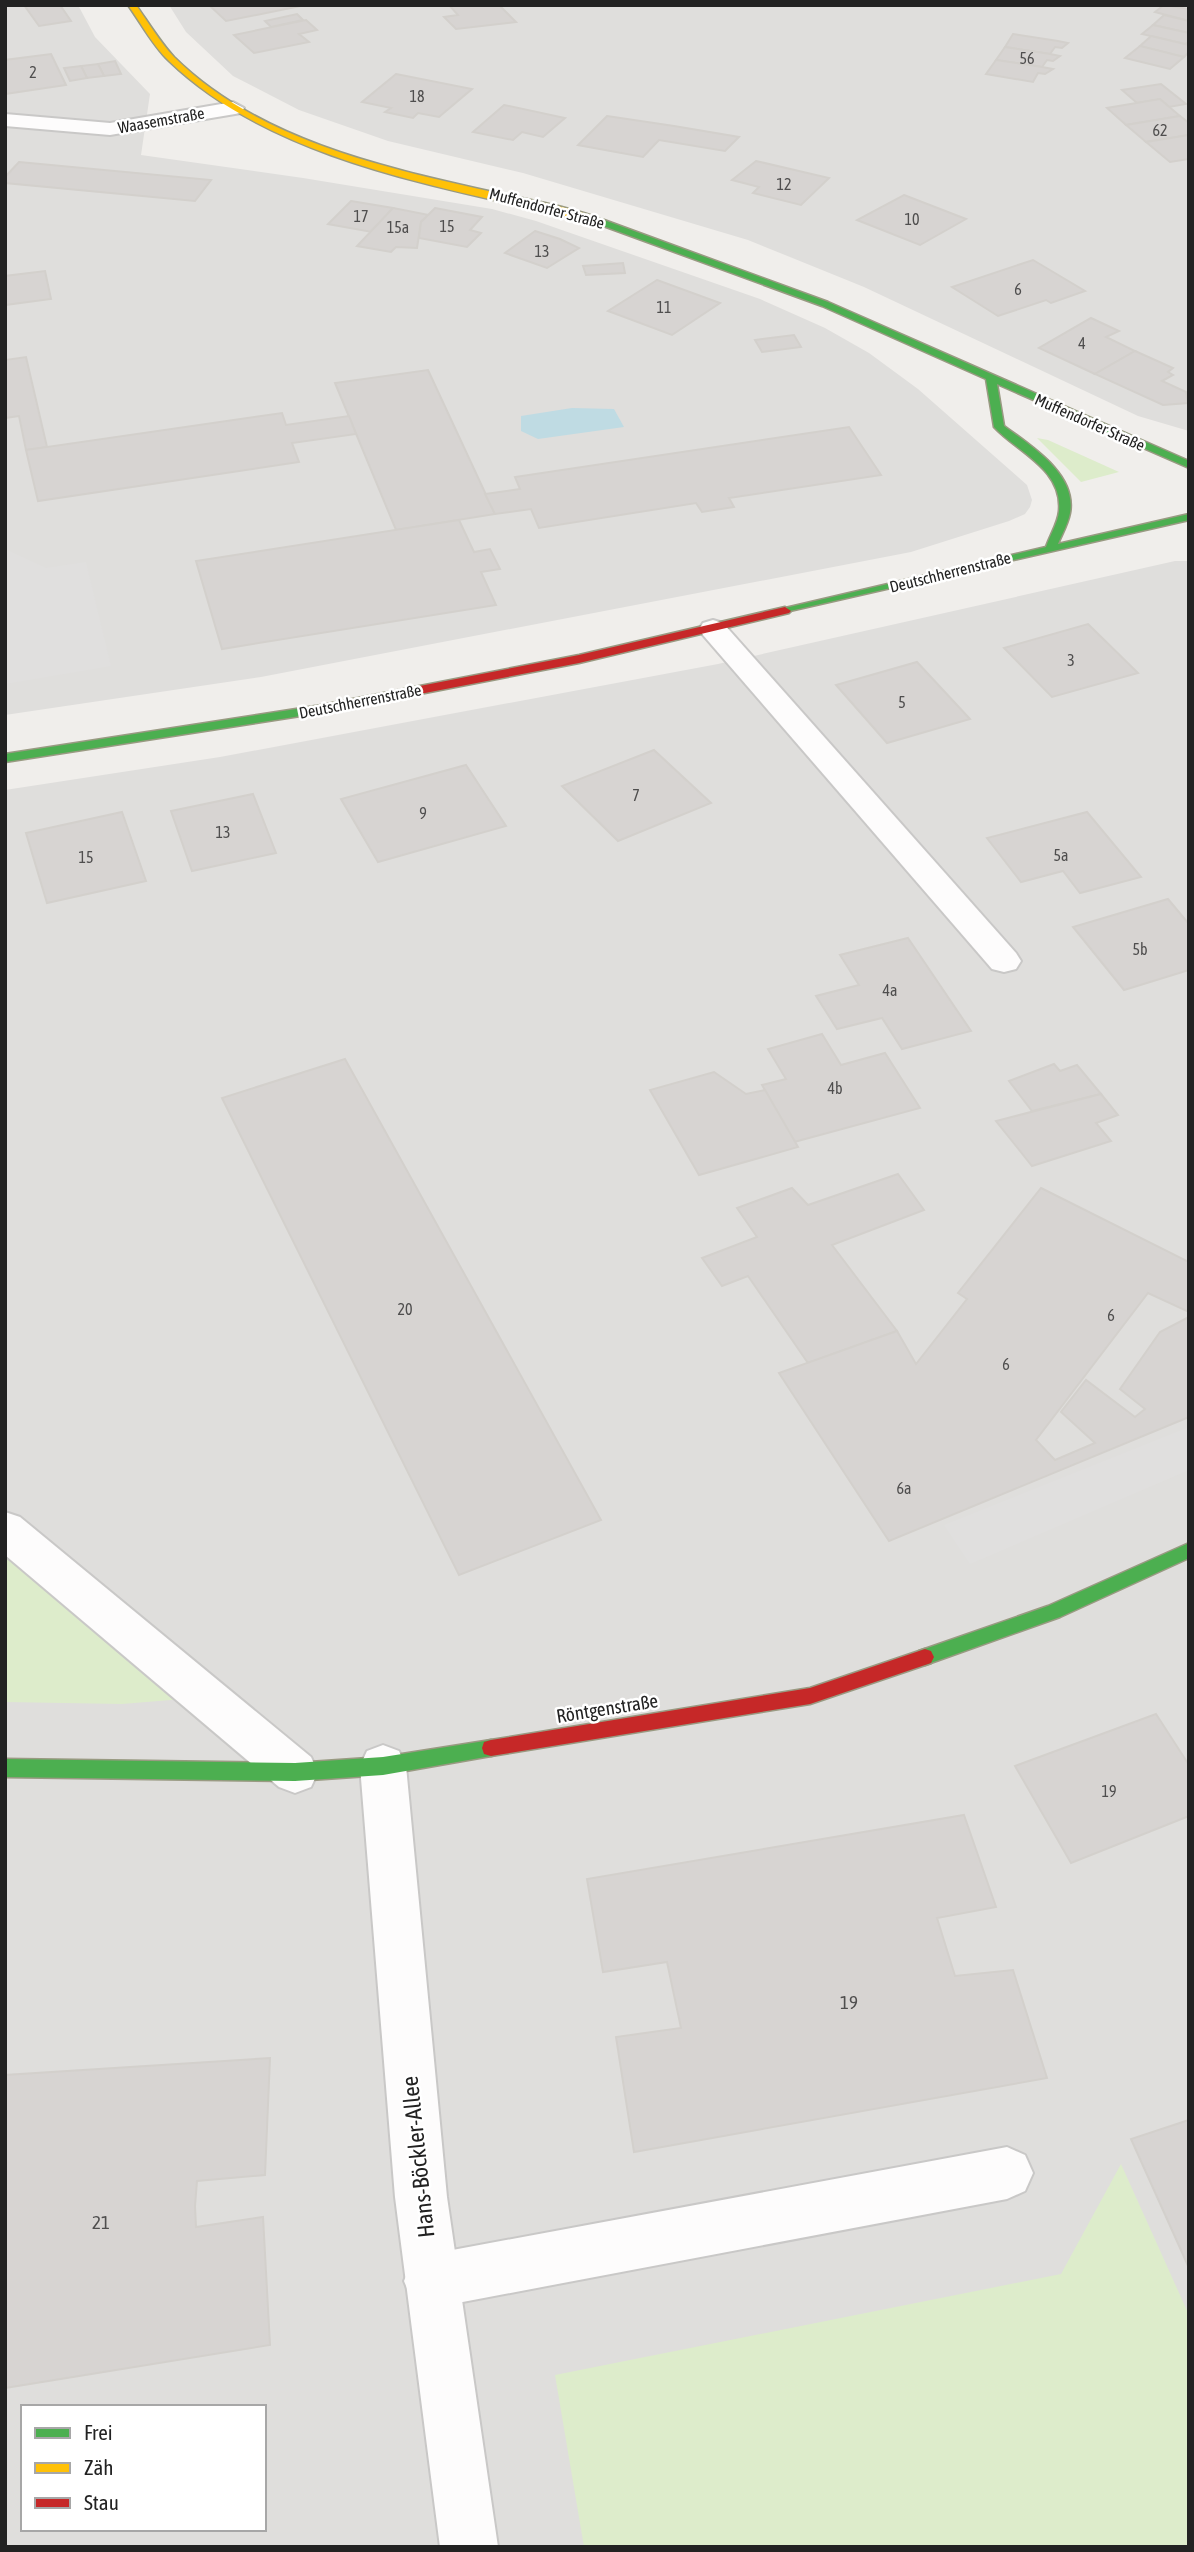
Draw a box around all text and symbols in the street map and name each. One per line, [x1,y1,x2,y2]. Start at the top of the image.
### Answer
house number: 56 [1019,49,1035,67]
house number: 2 [29,63,37,81]
house number: 18 [409,87,425,105]
street label: Waasemstraße [116,104,206,136]
house number: 62 [1152,121,1168,139]
house number: 12 [776,175,792,193]
street label: Muffendorfer Straße [488,184,606,232]
house number: 17 [353,207,369,225]
house number: 10 [904,210,920,228]
house number: 15 [439,217,455,235]
house number: 15a [387,218,409,236]
house number: 13 [534,242,550,260]
house number: 6 [1014,280,1022,298]
house number: 11 [656,298,672,316]
house number: 4 [1078,334,1086,352]
street label: Muffendorfer Straße [1032,390,1148,454]
street label: Deutschherrenstraße [888,548,1012,596]
house number: 3 [1067,651,1075,669]
street label: Deutschherrenstraße [297,680,423,722]
house number: 5 [898,693,906,711]
house number: 7 [632,786,640,804]
house number: 9 [419,804,427,822]
house number: 13 [215,823,231,841]
house number: 5a [1054,846,1068,864]
house number: 15 [78,848,94,866]
house number: 5b [1132,940,1148,958]
house number: 4a [883,981,897,999]
house number: 4b [827,1079,843,1097]
house number: 20 [397,1300,413,1318]
house number: 6 [1107,1306,1115,1324]
house number: 6 [1002,1355,1010,1373]
house number: 6a [897,1479,911,1497]
street label: Röntgenstraße [555,1689,659,1727]
house number: 19 [1101,1782,1117,1800]
house number: 19 [840,1991,858,2013]
street label: Hans-Böckler-Allee [397,2075,439,2239]
house number: 21 [92,2211,110,2233]
legend [21,2405,266,2531]
text: Frei [84,2420,113,2444]
text: Zäh [84,2455,113,2479]
text: Stau [84,2490,119,2514]

